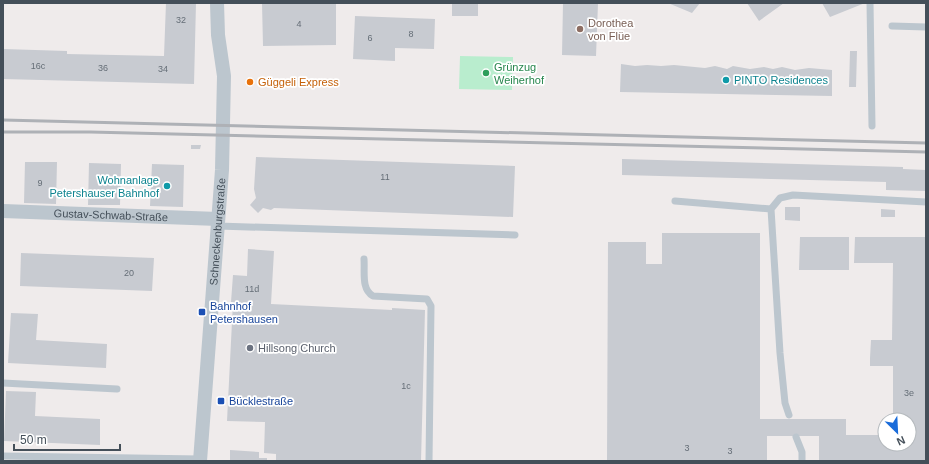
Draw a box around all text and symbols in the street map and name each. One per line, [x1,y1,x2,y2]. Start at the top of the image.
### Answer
house number: 32 [176,15,186,25]
place label: Dorothea von Flüe [588,17,634,42]
house number: 4 [296,19,302,29]
marker: Dorothea von Flüe [575,24,585,34]
house number: 8 [408,29,414,39]
house number: 6 [367,33,373,43]
house number: 16c [31,61,46,71]
place label: Grünzug Weiherhof [494,61,545,86]
house number: 36 [98,63,108,73]
house number: 34 [158,64,168,74]
marker: Grünzug Weiherhof [481,68,491,78]
place label: PINTO Residences [734,74,828,86]
marker: PINTO Residences [721,75,731,85]
place label: Güggeli Express [258,76,339,88]
marker: Güggeli Express [245,77,255,87]
house number: 11 [380,172,390,182]
place label: Wohnanlage Petershauser Bahnhof [50,174,160,199]
street label: Schneckenburgstraße [207,177,227,286]
house number: 9 [37,178,43,188]
marker: Wohnanlage Petershauser Bahnhof [162,181,172,191]
street label: Gustav-Schwab-Straße [54,207,168,223]
house number: 20 [124,268,134,278]
house number: 11d [245,284,259,294]
place label: Bahnhof Petershausen [210,300,278,325]
marker: Bahnhof Petershausen [197,307,207,317]
place label: Hillsong Church [258,342,336,354]
marker: Hillsong Church [245,343,255,353]
house number: 1c [401,381,411,391]
house number: 3e [904,388,914,398]
place label: Bücklestraße [229,395,293,407]
marker: Bücklestraße [216,396,226,406]
north arrow [877,412,917,452]
scale bar [14,426,120,452]
text: 50 m [20,433,47,447]
text: N [895,434,907,448]
house number: 3 [684,443,690,453]
house number: 3 [727,446,733,456]

